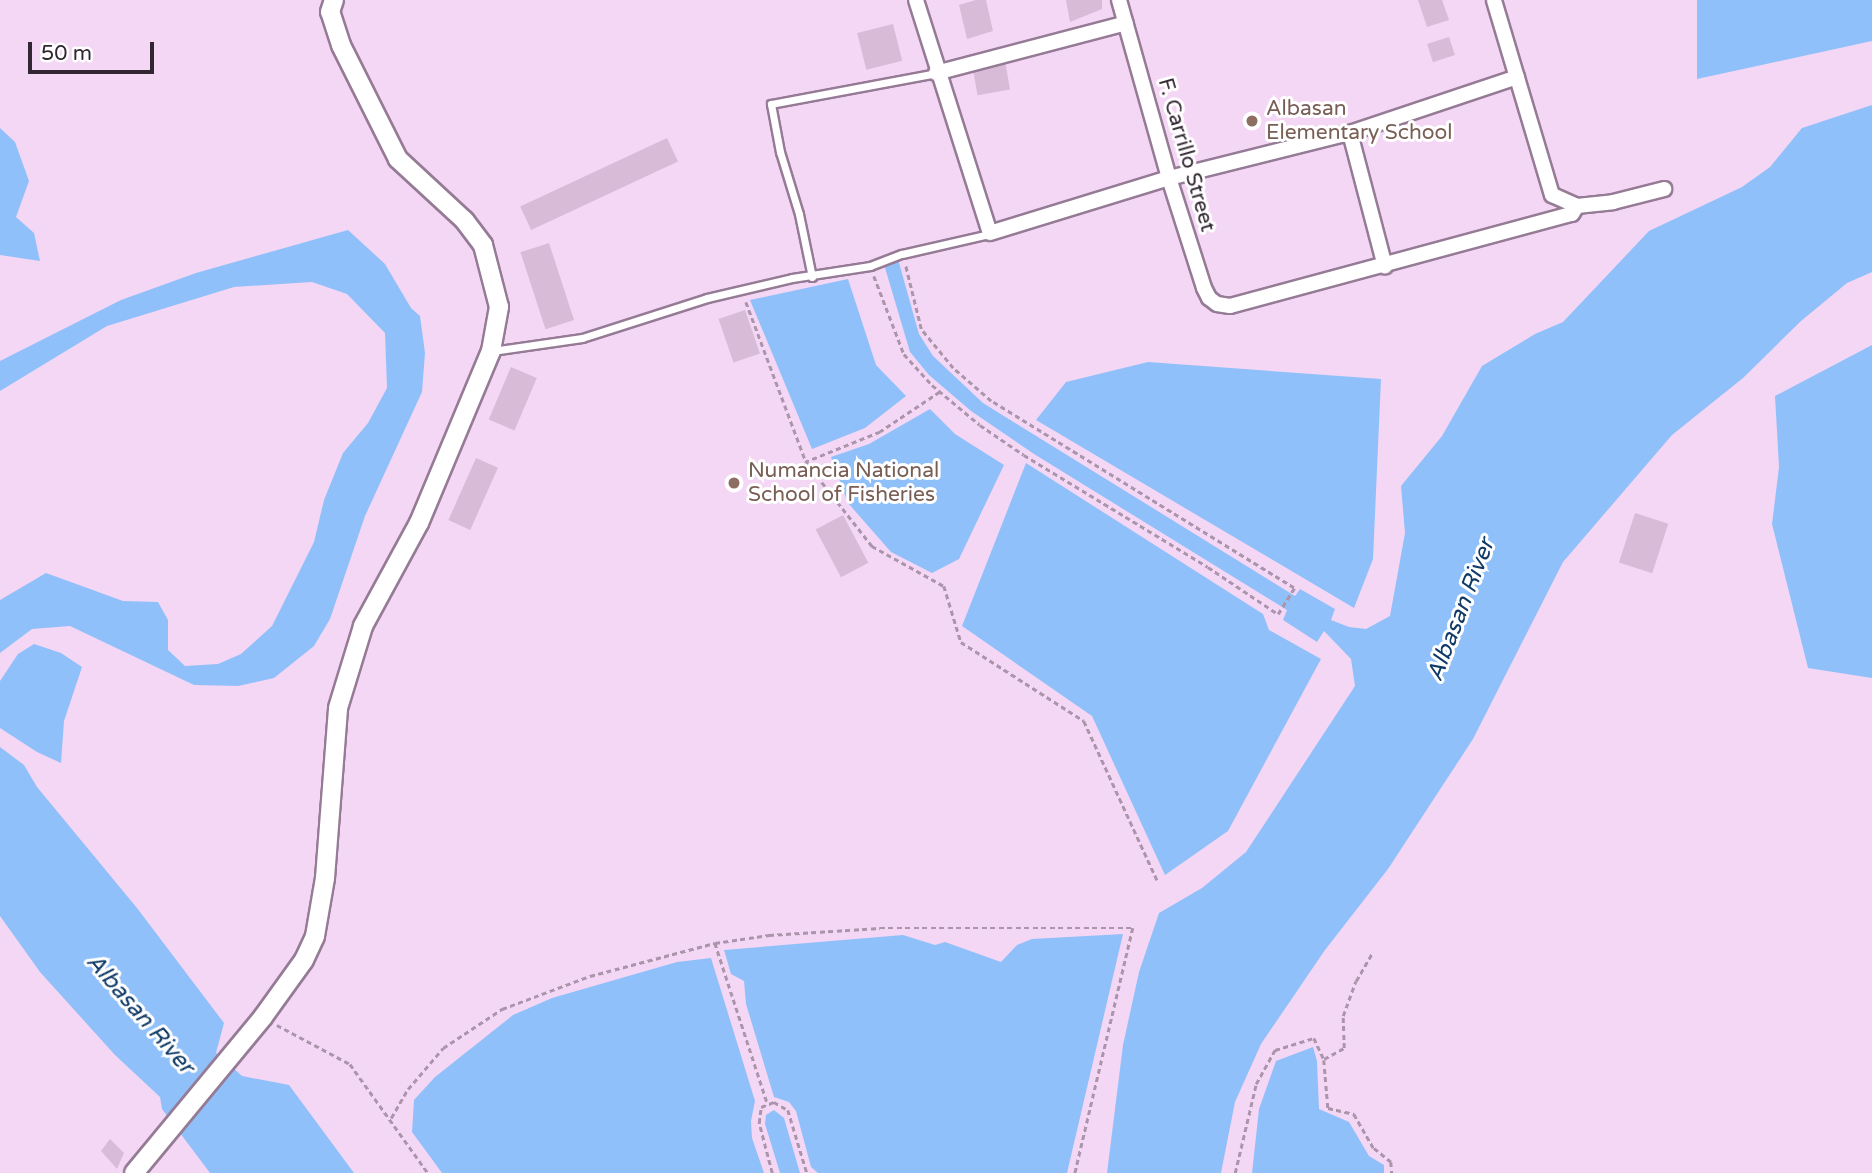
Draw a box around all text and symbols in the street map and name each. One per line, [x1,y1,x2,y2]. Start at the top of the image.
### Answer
scale bar [32,28,158,72]
text: 50 m [41,41,92,66]
street label: F. Carrillo Street [1152,75,1220,235]
place label: Albasan Elementary School [1266,96,1453,146]
marker: Albasan Elementary School [1244,113,1260,129]
place label: Numancia National School of Fisheries [748,458,939,508]
marker: Numancia National School of Fisheries [726,475,742,491]
water label: Albasan River [1421,535,1501,685]
water label: Albasan River [80,948,200,1080]

